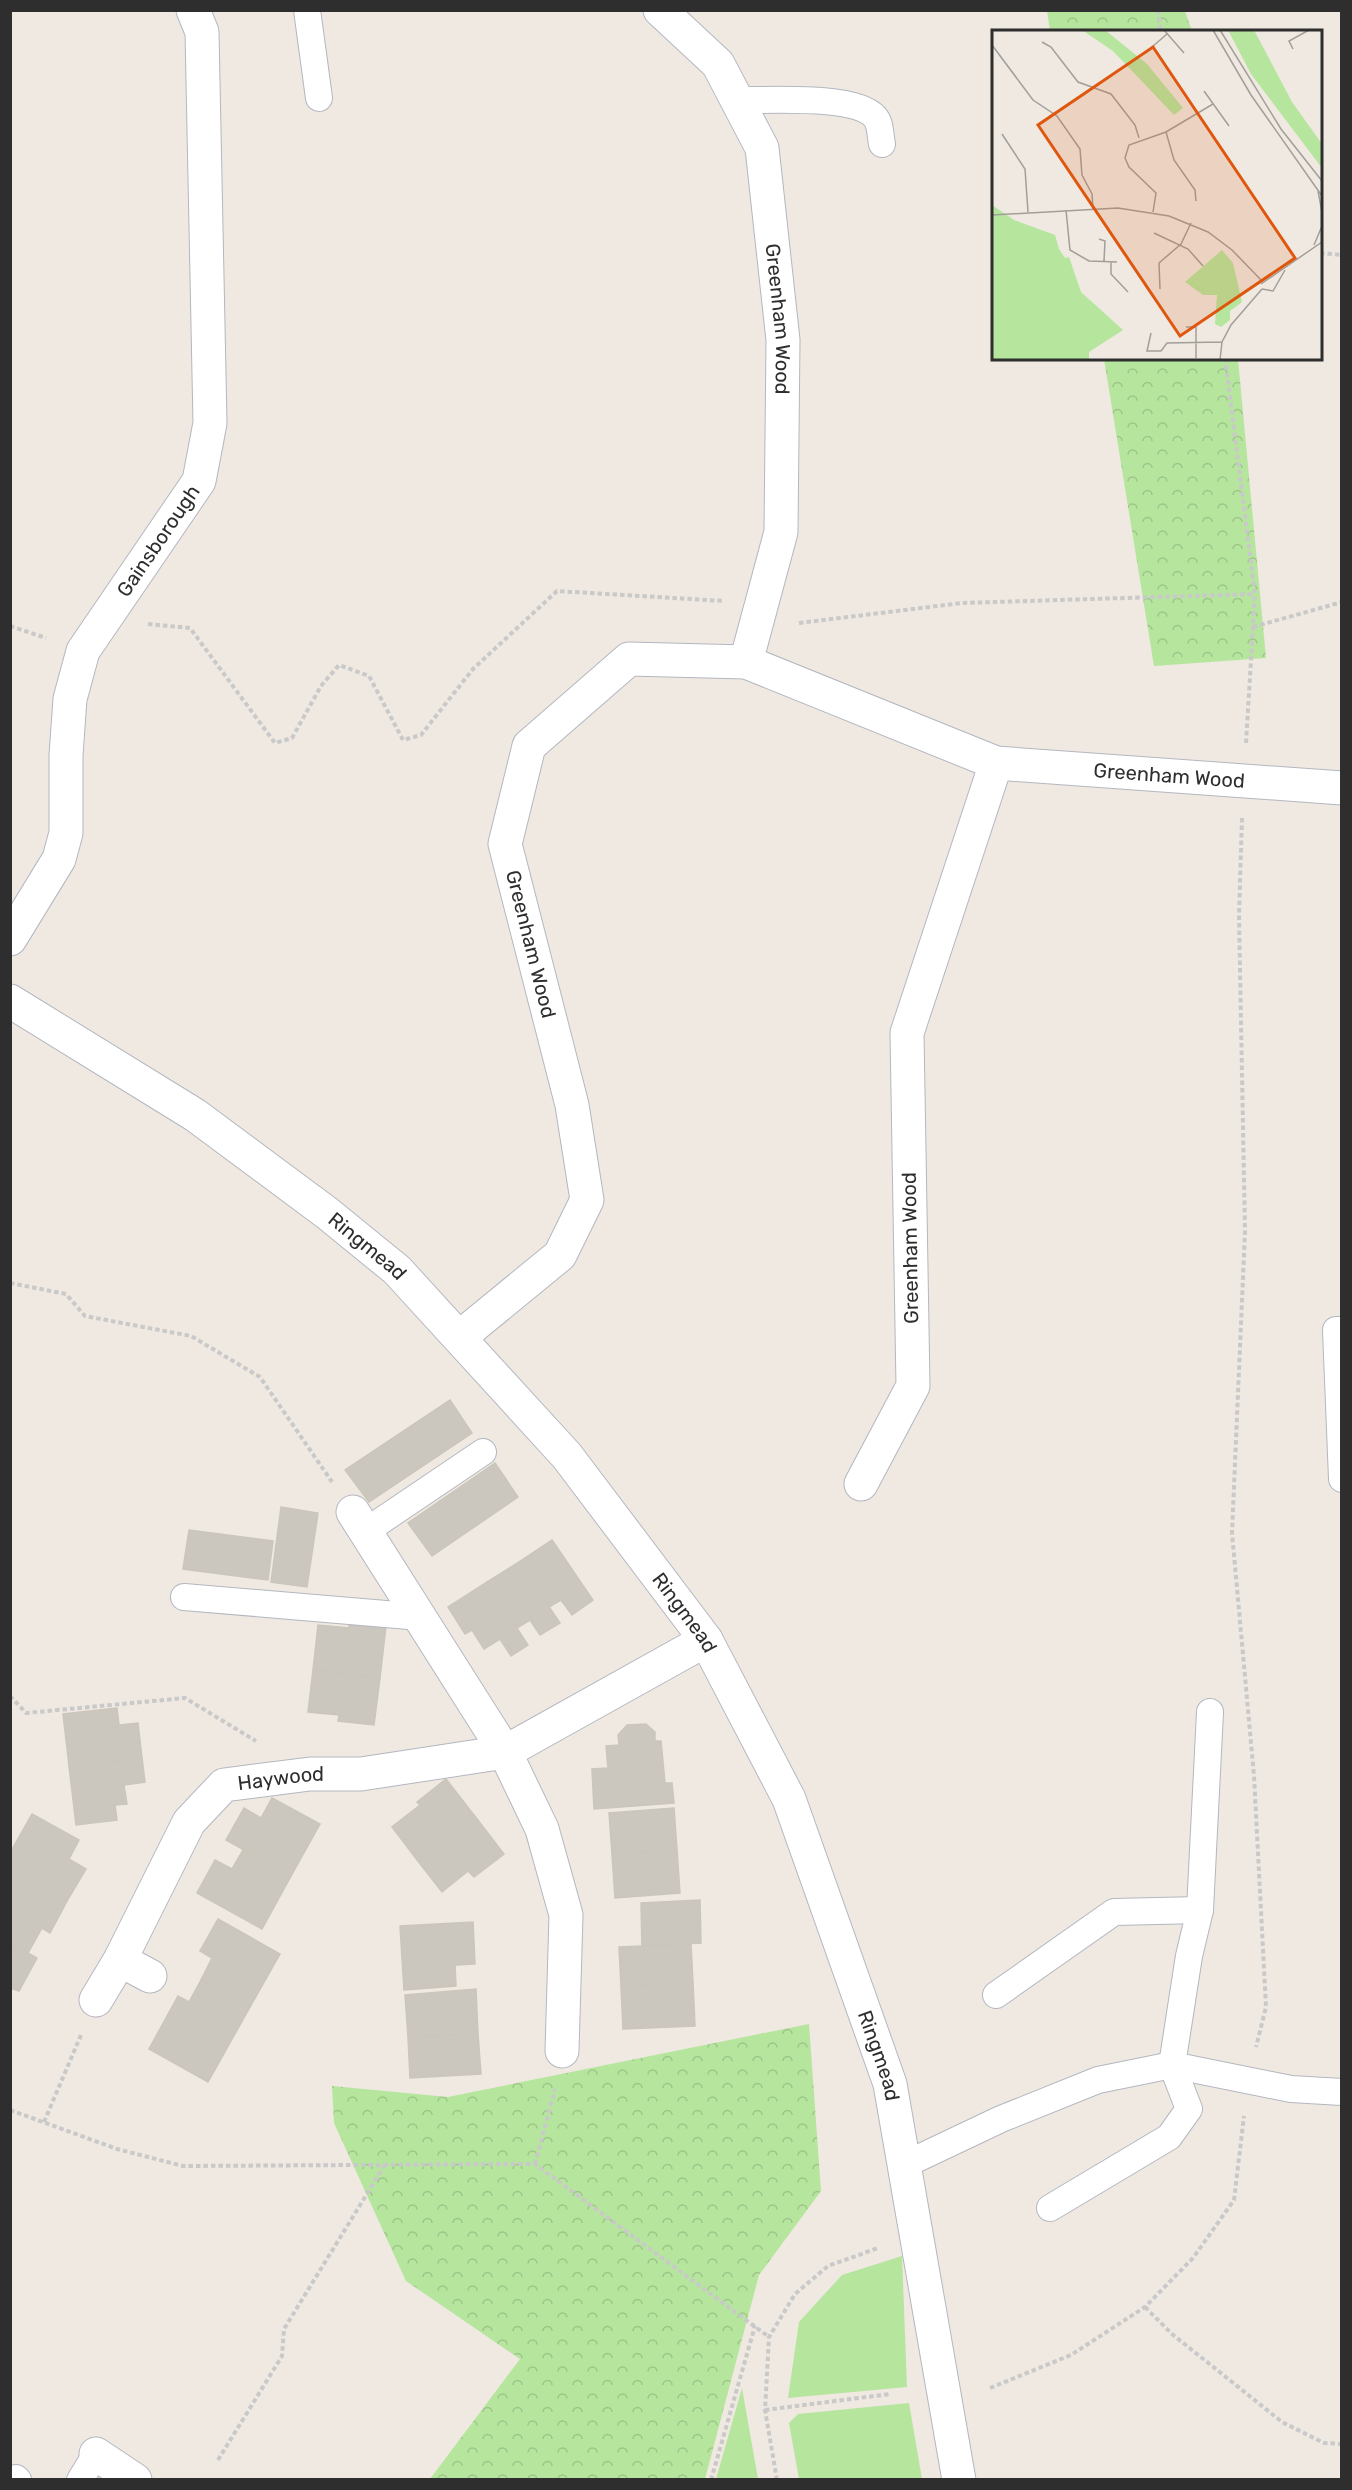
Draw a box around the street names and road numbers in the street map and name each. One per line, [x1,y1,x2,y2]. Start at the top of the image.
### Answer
street label: Greenham Wood [761,242,795,395]
street label: Gainsborough [112,480,205,601]
street label: Greenham Wood [1093,758,1246,793]
street label: Greenham Wood [501,868,561,1020]
street label: Greenham Wood [897,1172,923,1324]
street label: Ringmead [324,1207,412,1285]
street label: Ringmead [647,1568,722,1657]
street label: Haywood [236,1762,324,1795]
street label: Ringmead [853,2007,905,2103]

